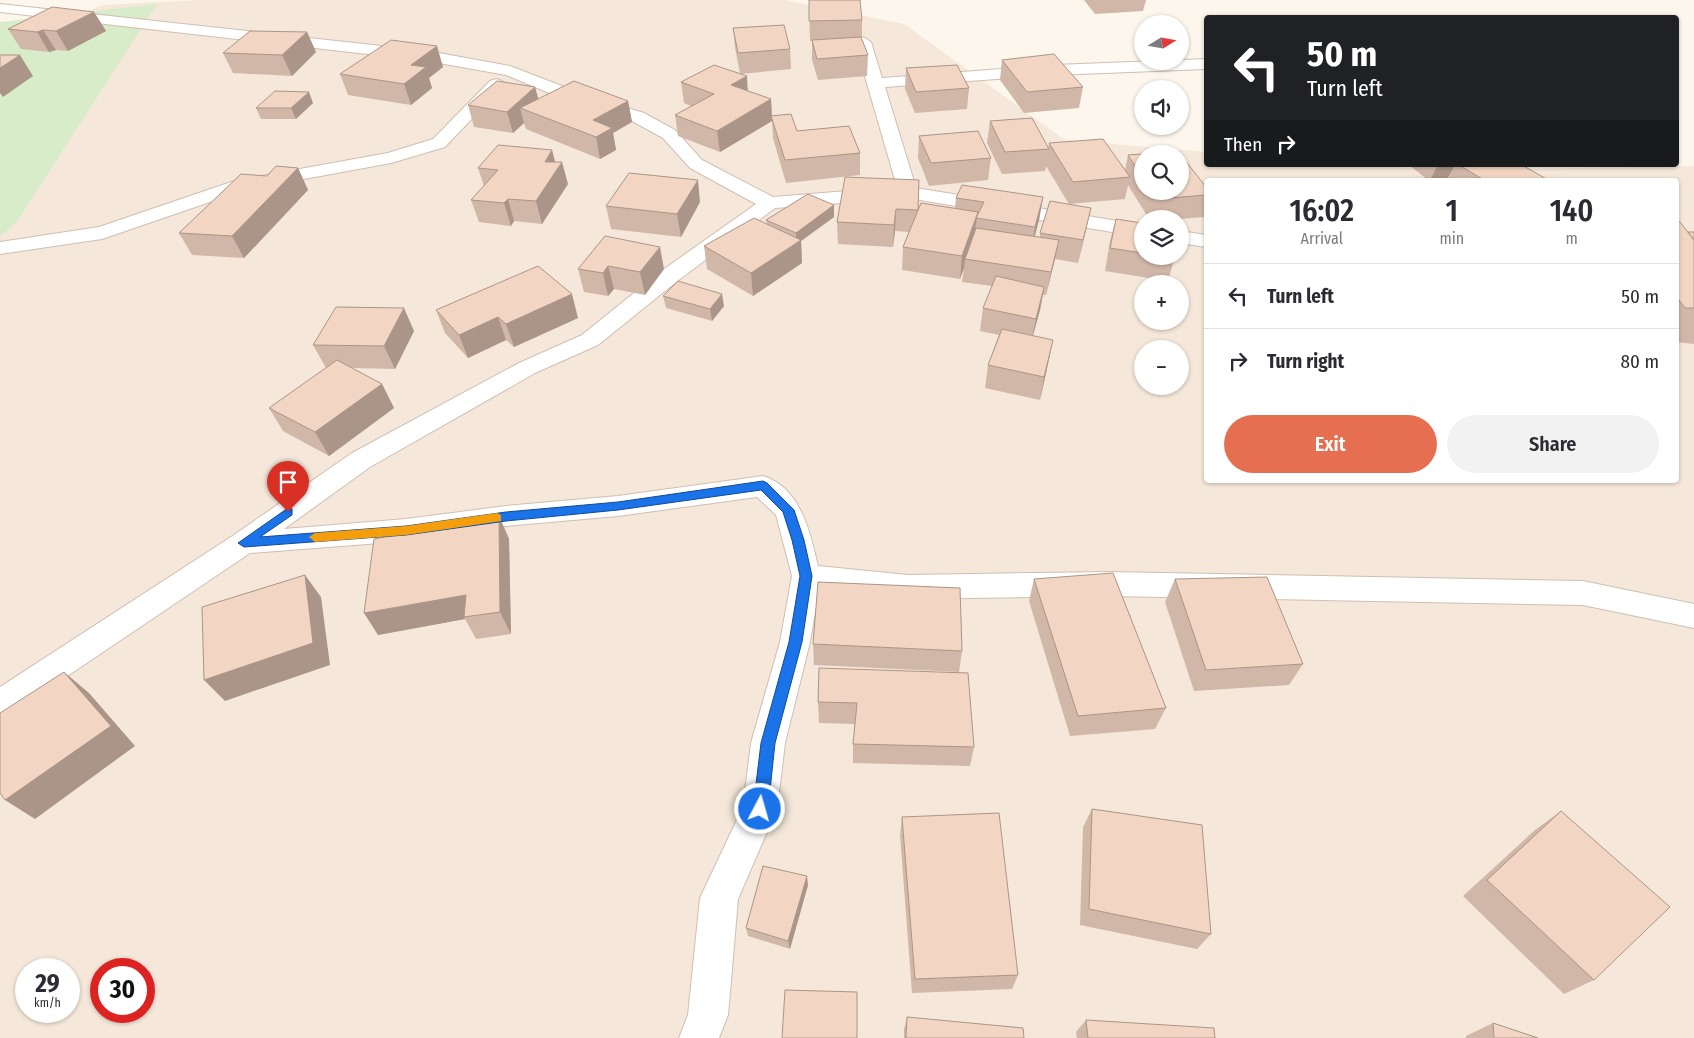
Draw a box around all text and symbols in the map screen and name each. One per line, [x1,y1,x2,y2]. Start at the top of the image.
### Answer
north arrow [1134,15,1189,70]
map controls [1134,15,1189,395]
text: 50 m [1307,33,1377,75]
icon: left [1224,35,1289,100]
text: Turn left [1307,75,1383,102]
button: sound [1134,80,1189,135]
icon: right [1272,130,1300,158]
text: Then [1224,133,1262,156]
button: search [1134,145,1189,200]
text: 16:02 [1289,193,1354,229]
text: 1 [1446,193,1458,229]
text: 140 [1550,193,1594,229]
button: layers [1134,210,1189,265]
text: Arrival [1300,229,1343,248]
text: min [1439,229,1464,248]
text: m [1565,229,1578,248]
button: + [1134,275,1189,330]
icon: left [1224,282,1252,310]
text: Turn left [1267,285,1334,308]
text: 50 m [1621,285,1659,308]
button: − [1134,340,1189,395]
icon: right [1224,347,1252,375]
text: Turn right [1267,350,1344,373]
text: 80 m [1621,350,1659,373]
button: Exit [1224,415,1437,473]
button: Share [1447,415,1659,473]
pin [267,461,309,512]
icon: arrive [274,468,302,496]
position arrow [733,782,785,834]
speed limit sign: 30 [90,958,155,1023]
text: 29 [35,969,60,999]
text: km/h [34,996,61,1010]

